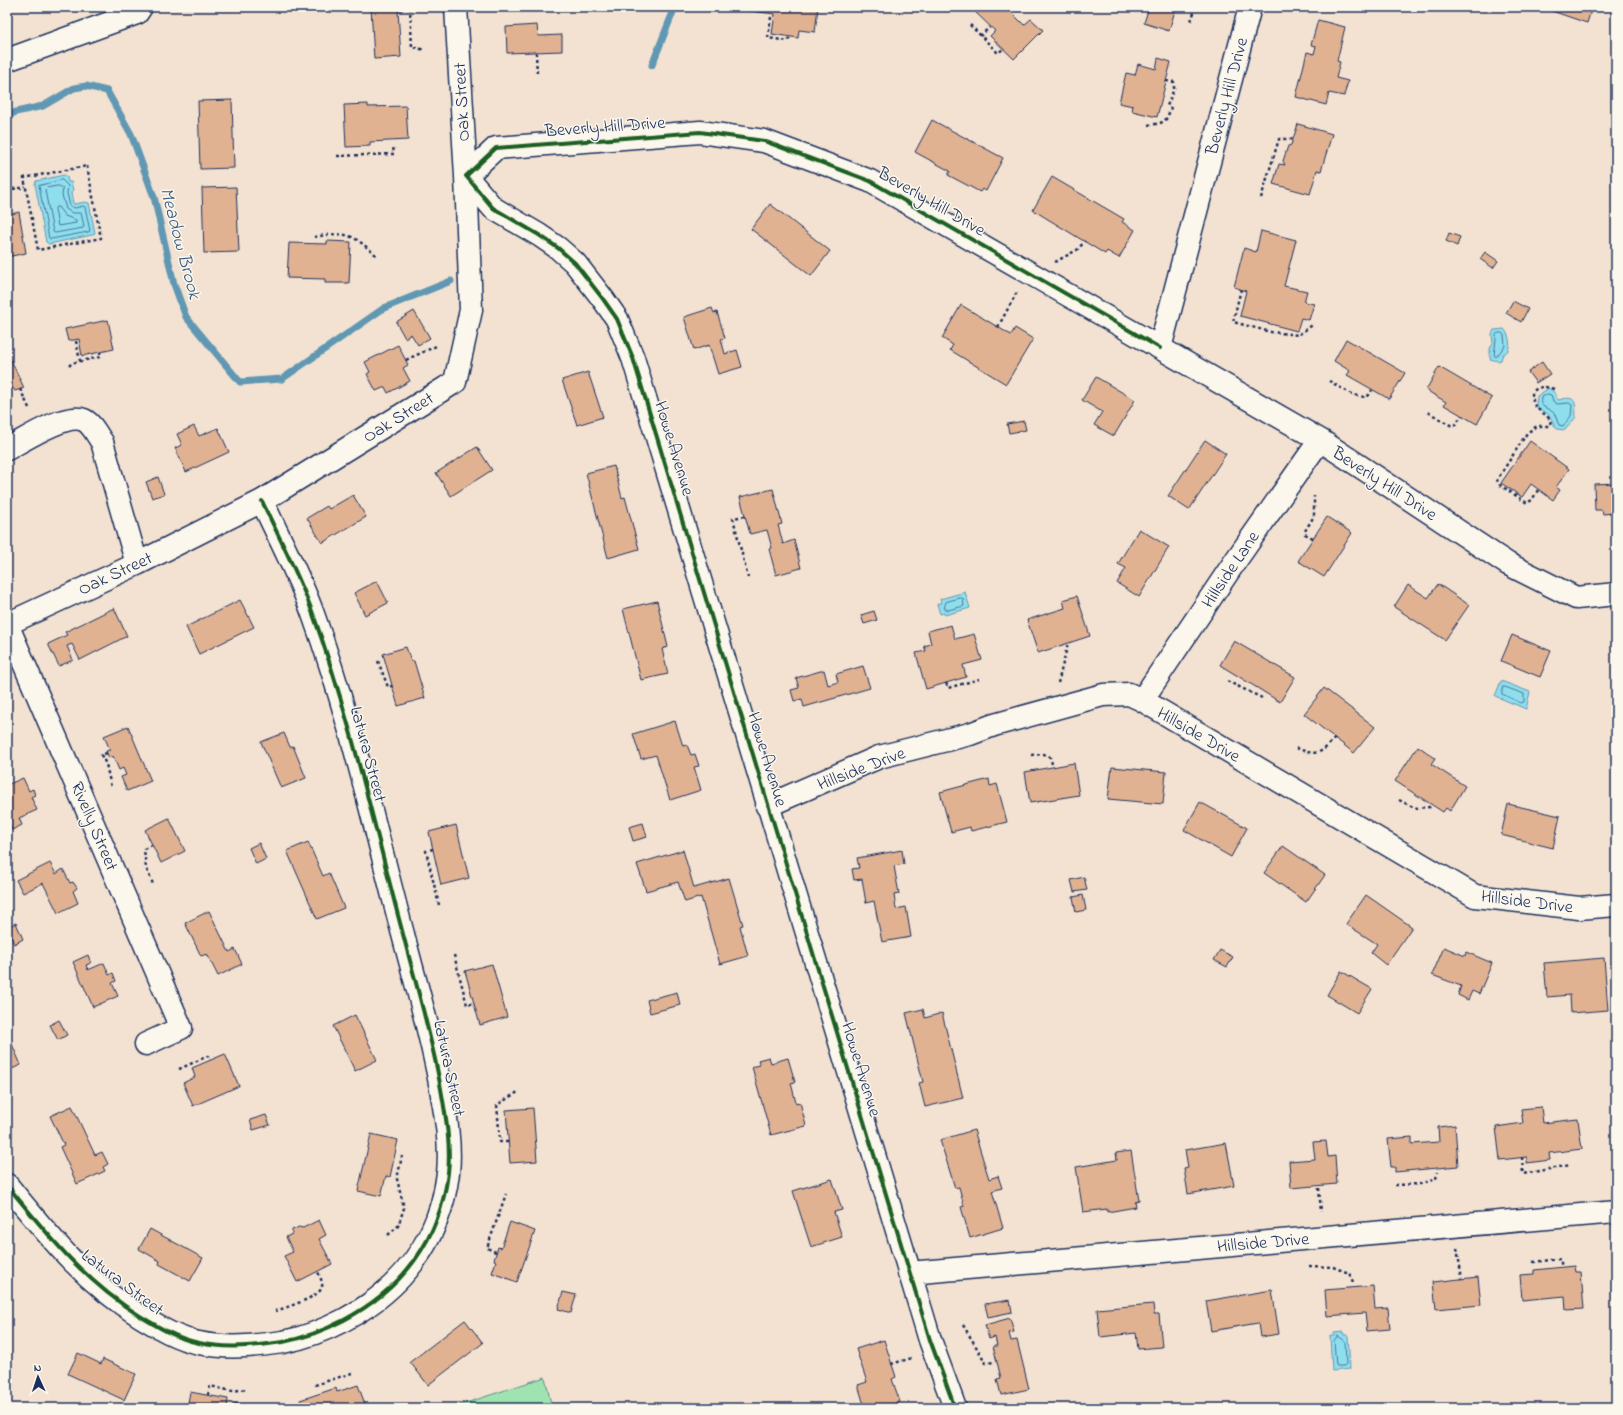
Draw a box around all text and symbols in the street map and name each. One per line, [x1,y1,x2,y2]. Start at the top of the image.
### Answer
street label: Beverly Hill Drive [1199,34,1256,159]
street label: Oak Street [448,62,478,142]
street label: Beverly Hill Drive [543,111,667,145]
street label: Beverly Hill Drive [871,161,991,245]
water label: Meadow Brook [152,185,208,303]
street label: Oak Street [359,387,440,451]
street label: Howe Avenue [646,398,700,500]
street label: Beverly Hill Drive [1325,440,1442,529]
street label: Hillside Lane [1196,526,1268,614]
street label: Oak Street [74,546,157,603]
street label: Hillside Drive [1151,701,1245,771]
street label: Latura Street [342,704,392,805]
street label: Howe Avenue [739,709,793,811]
street label: Hillside Drive [814,741,910,799]
street label: Rivelly Street [63,778,124,875]
street label: Hillside Drive [1479,884,1575,922]
street label: Latura Street [425,1018,471,1119]
street label: Howe Avenue [833,1019,887,1121]
street label: Hillside Drive [1216,1227,1311,1261]
street label: Latura Street [75,1244,169,1323]
north arrow [18,1357,58,1397]
text: N [33,1360,42,1376]

